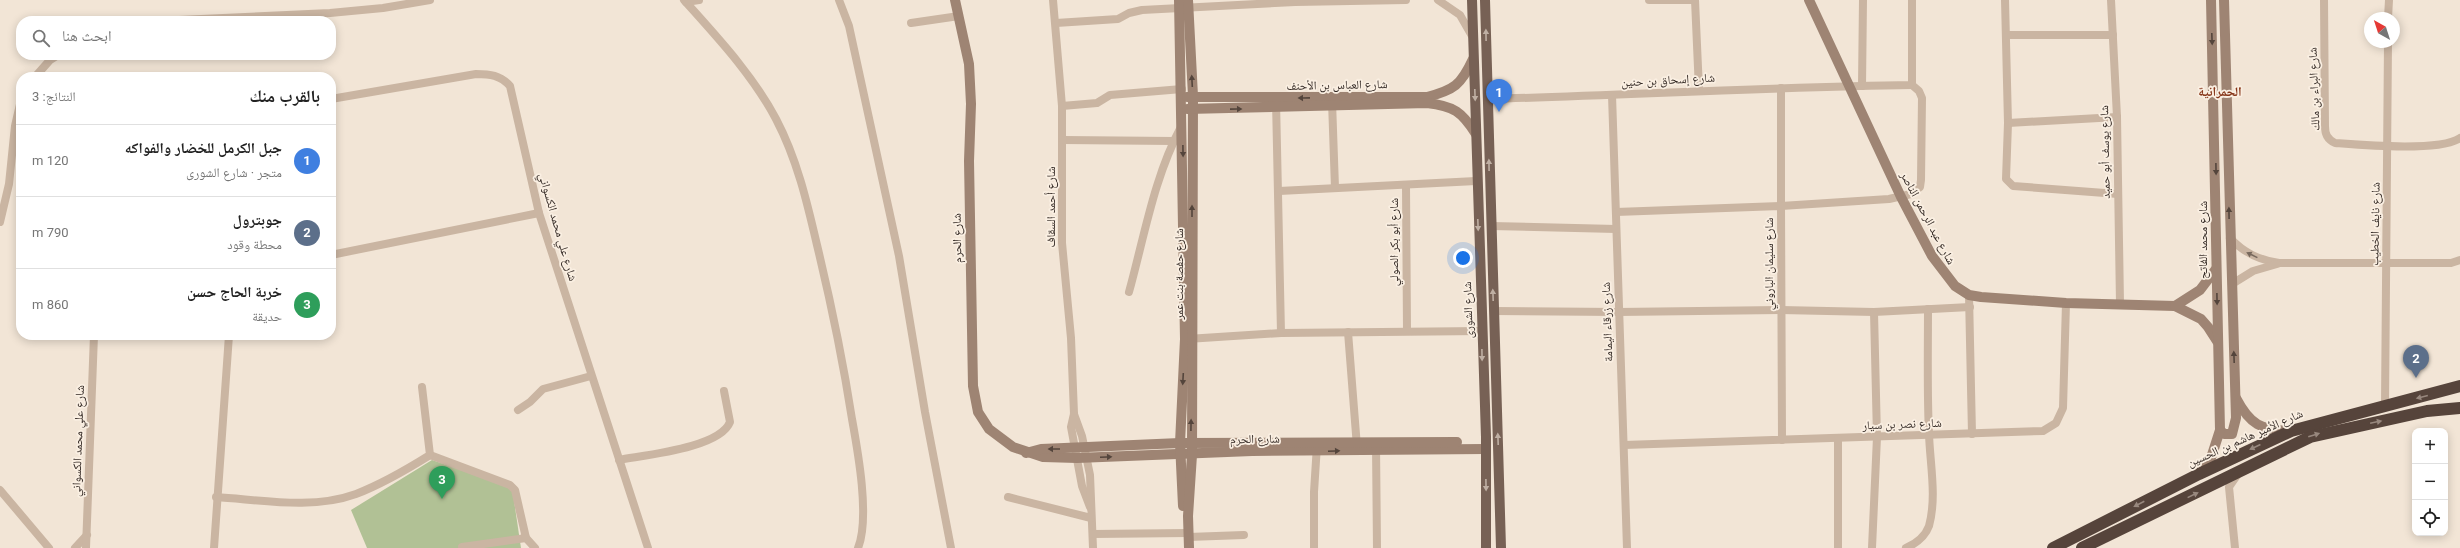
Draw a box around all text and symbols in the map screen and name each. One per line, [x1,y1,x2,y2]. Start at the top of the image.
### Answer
north arrow [2364,12,2400,48]
search box [16,16,336,60]
icon: search [30,27,52,49]
text: ابحث هنا [62,27,111,45]
one-way arrow [1483,28,1489,41]
one-way arrow [2209,33,2215,46]
street label: شارع البراء بن مالك [2306,47,2323,131]
street label: شارع إسحاق بن حنين [1621,71,1715,90]
one-way arrow [1189,74,1195,87]
street label: شارع العباس بن الأحنف [1286,77,1388,94]
pin: 1 [1486,79,1512,112]
district label: الحمرانية [2198,84,2242,99]
text: بالقرب منك [249,86,320,106]
text: النتائج: 3 [32,89,76,104]
one-way arrow [1471,89,1478,101]
one-way arrow [1297,95,1310,101]
street label: شارع يوسف أبو حميد [2097,105,2114,199]
one-way arrow [1230,106,1243,112]
text: جبل الكرمل للخضار والفواكه [125,139,282,157]
one-way arrow [1180,145,1186,158]
text: 120 m [32,153,69,168]
text: 1 [303,153,311,168]
one-way arrow [1486,158,1492,171]
one-way arrow [2213,163,2219,176]
text: متجر · شارع الشورى [186,165,282,180]
street label: شارع أحمد السقاف [1044,166,1059,248]
street label: شارع عبد الرحمن الناصر [1896,168,1958,267]
street label: شارع علي محمد الكسواني [533,171,580,284]
street label: شارع نايف الخطيب [2367,182,2384,266]
street label: شارع أبو بكر الصولي [1387,198,1404,286]
street label: شارع محمد الفاتح [2196,201,2211,279]
one-way arrow [1189,204,1195,217]
one-way arrow [2226,206,2232,219]
text: جوبترول [233,211,282,229]
street label: شارع الحرم [950,213,965,263]
street label: شارع سليمان الباروني [1762,218,1779,310]
one-way arrow [1475,219,1481,232]
text: 790 m [32,225,69,240]
text: 2 [303,225,311,240]
street label: شارع حفصة بنت عمر [1172,228,1187,321]
text: محطة وقود [227,237,282,252]
your location [1453,248,1473,268]
one-way arrow [2247,252,2258,258]
street label: شارع الشورى [1460,281,1477,339]
street label: شارع زرقاء اليمامة [1599,282,1616,362]
text: خربة الحاج حسن [187,283,282,301]
one-way arrow [1490,288,1496,301]
one-way arrow [2214,293,2220,306]
text: 860 m [32,297,69,312]
text: 3 [303,297,311,312]
text: حديقة [252,309,282,324]
pin: 2 [2403,345,2429,378]
one-way arrow [1479,349,1485,362]
one-way arrow [2231,350,2237,363]
one-way arrow [1180,373,1187,385]
street label: شارع علي محمد الكسواني [69,385,90,497]
one-way arrow [2416,394,2429,400]
street label: شارع الأمير هاشم بن الحسين [2185,406,2305,471]
street label: شارع نصر بن سيار [1861,416,1942,433]
one-way arrow [1188,418,1194,431]
one-way arrow [2370,419,2382,425]
map controls [2412,428,2448,536]
button: + [2412,428,2448,464]
street label: شارع الحرم [1230,432,1280,447]
one-way arrow [2309,432,2321,438]
one-way arrow [1494,433,1501,445]
one-way arrow [2250,444,2261,450]
one-way arrow [1047,446,1060,452]
one-way arrow [1328,448,1341,454]
one-way arrow [1100,454,1113,460]
button: − [2412,464,2448,500]
pin: 3 [429,466,455,499]
one-way arrow [1483,479,1489,492]
one-way arrow [2187,492,2198,498]
button: locate [2412,500,2448,536]
one-way arrow [2133,501,2144,508]

